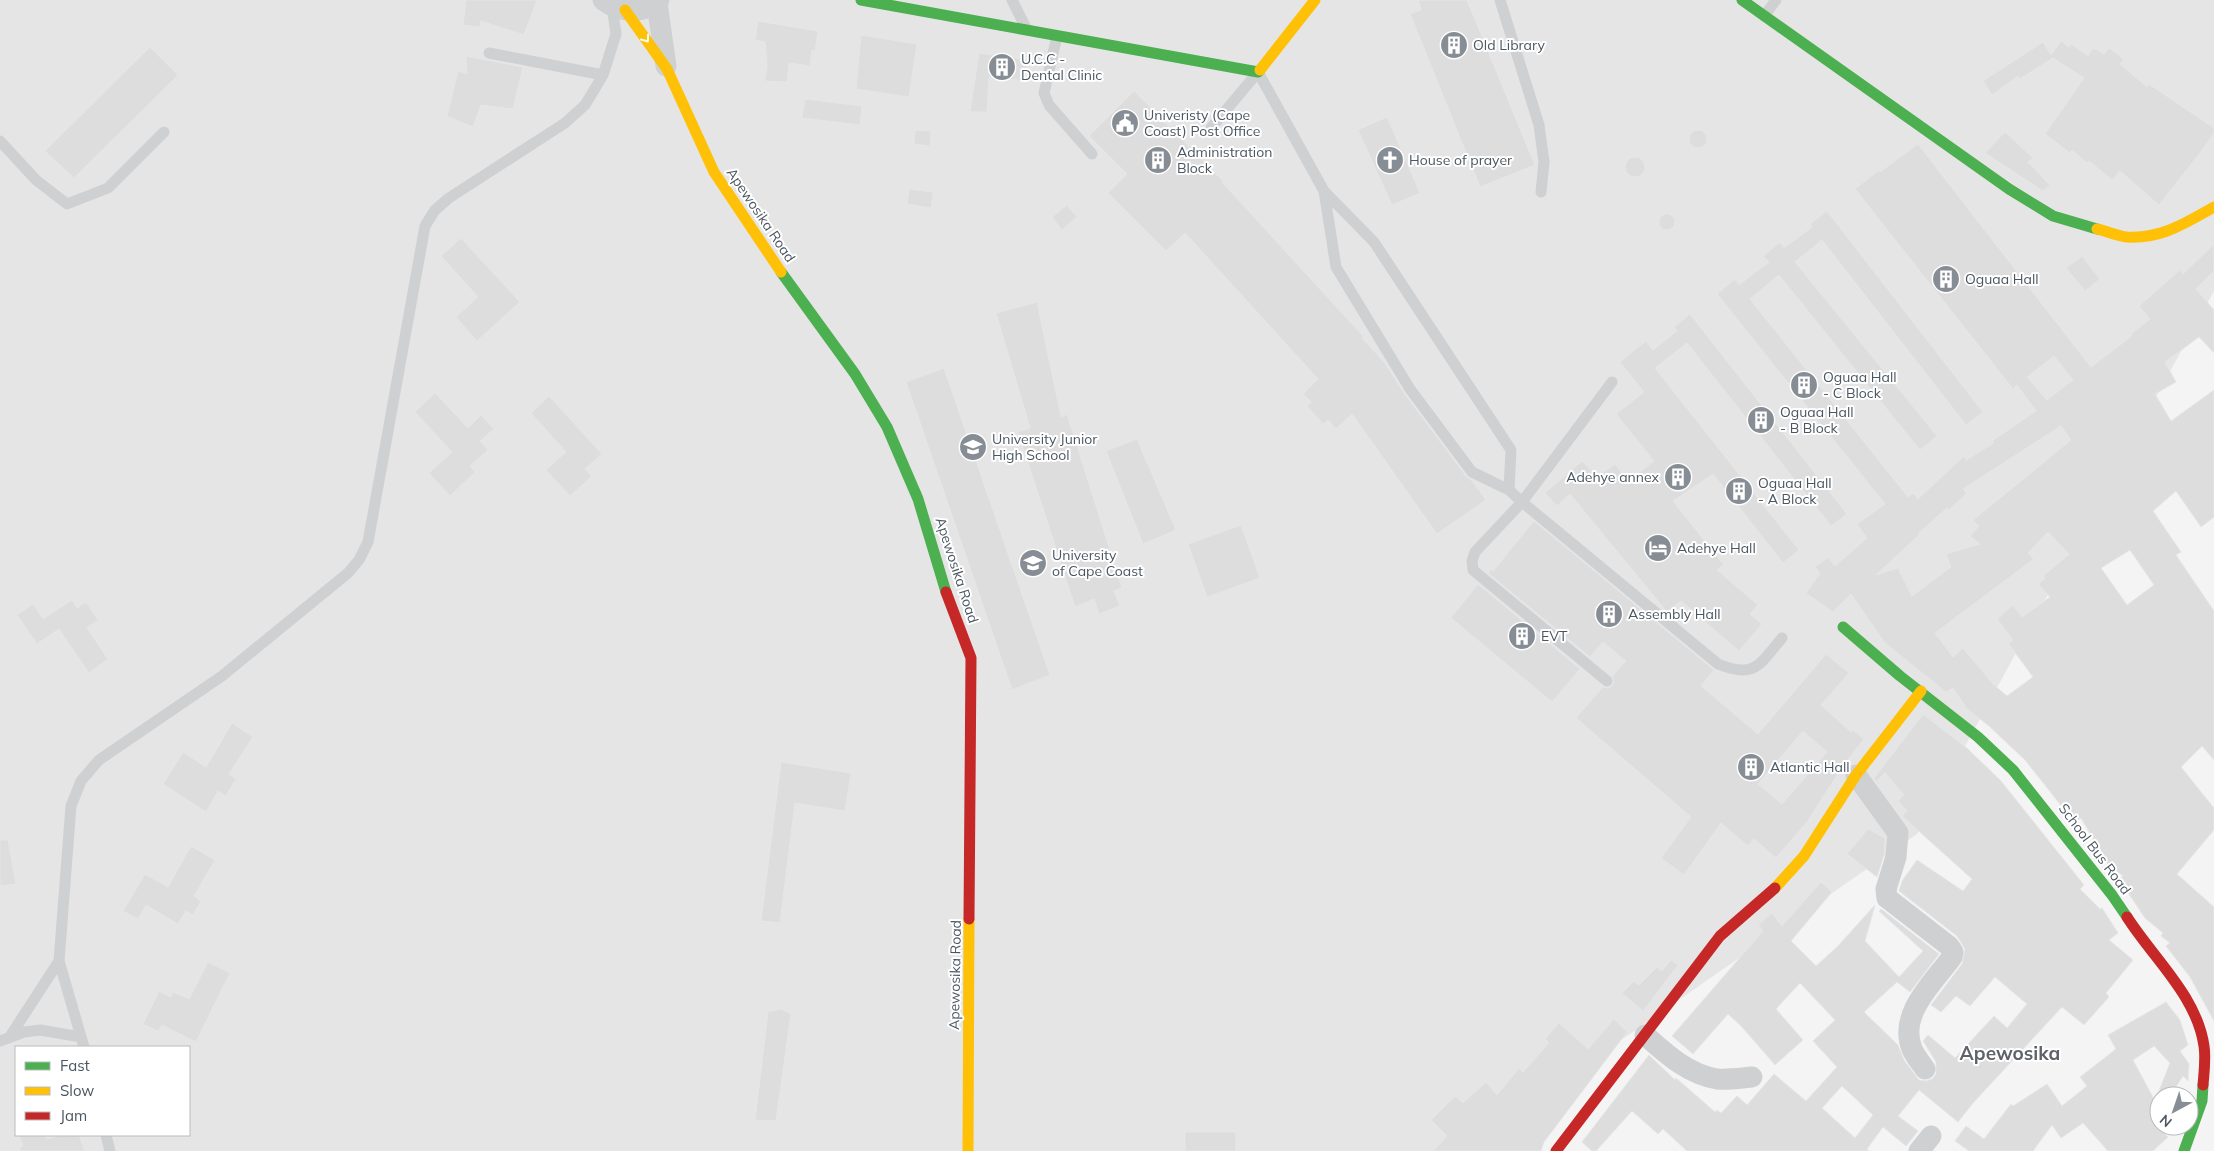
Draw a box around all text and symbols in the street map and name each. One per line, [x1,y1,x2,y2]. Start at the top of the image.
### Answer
building icon: Old Library [1439,30,1469,60]
one-way arrow [640,33,649,43]
place label: Old Library [1473,36,1545,54]
place label: U.C.C - Dental Clinic [1021,50,1102,84]
building icon: U.C.C - Dental Clinic [987,52,1017,82]
place label: Univeristy (Cape Coast) Post Office [1144,106,1260,140]
public building icon: Univeristy (Cape Coast) Post Office [1110,108,1140,138]
place label: Administration Block [1177,143,1272,177]
building icon: Administration Block [1143,145,1173,175]
church icon: House of prayer [1375,145,1405,175]
place label: House of prayer [1409,151,1513,169]
street label: Apewosika Road [723,164,799,266]
building icon: Oguaa Hall [1931,264,1961,294]
place label: Oguaa Hall [1965,270,2039,288]
place label: Oguaa Hall - C Block [1823,368,1897,402]
building icon: Oguaa Hall - C Block [1789,370,1819,400]
place label: Oguaa Hall - B Block [1780,403,1854,437]
building icon: Oguaa Hall - B Block [1746,405,1776,435]
place label: University Junior High School [992,430,1098,464]
school or university icon: University Junior High School [958,432,988,462]
building icon: Adehye annex [1663,462,1693,492]
place label: Adehye annex [1566,468,1660,486]
place label: Oguaa Hall - A Block [1758,474,1832,508]
building icon: Oguaa Hall - A Block [1724,476,1754,506]
street label: Apewosika Road [931,515,983,625]
hotel icon: Adehye Hall [1643,533,1673,563]
place label: Adehye Hall [1677,539,1756,557]
place label: University of Cape Coast [1052,546,1143,580]
school or university icon: University of Cape Coast [1018,548,1048,578]
building icon: Assembly Hall [1594,599,1624,629]
place label: Assembly Hall [1628,605,1721,623]
building icon: EVT [1507,621,1537,651]
place label: EVT [1541,627,1568,645]
building icon: Atlantic Hall [1736,752,1766,782]
place label: Atlantic Hall [1770,758,1850,776]
street label: School Bus Road [2055,800,2135,898]
street label: Apewosika Road [945,920,965,1030]
district label: Apewosika [1960,1041,2060,1065]
legend [15,1046,190,1136]
text: Fast [60,1056,90,1075]
text: Slow [60,1081,94,1100]
north arrow [2149,1086,2199,1136]
text: Jam [60,1106,87,1125]
text: N [2156,1111,2175,1131]

